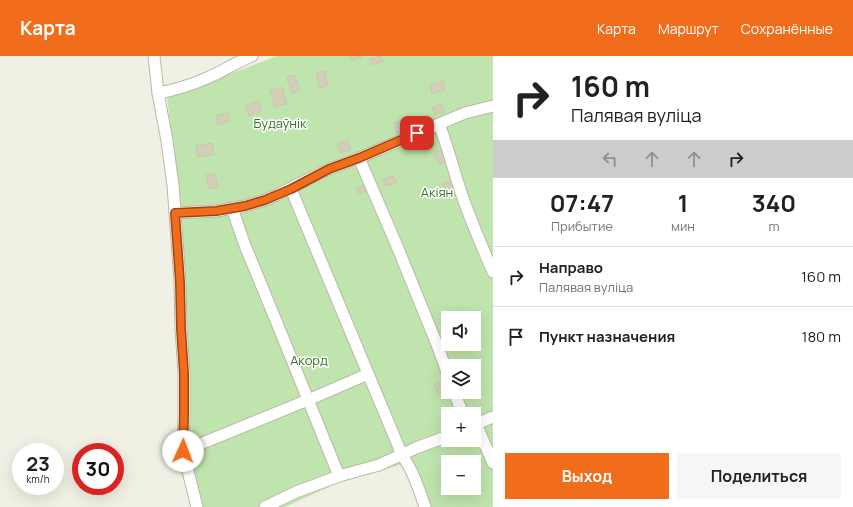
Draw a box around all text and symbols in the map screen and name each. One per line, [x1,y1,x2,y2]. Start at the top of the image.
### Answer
text: Карта [20,15,76,41]
text: Карта [597,19,636,38]
text: Маршрут [658,19,719,38]
text: Сохранённые [741,19,833,38]
text: 160 m [571,67,650,105]
icon: right [505,72,557,124]
text: Палявая вуліца [571,103,701,127]
park label: Будаўнік [253,114,307,132]
pin [400,116,434,150]
icon: arrive [406,122,428,144]
icon: left [599,148,621,170]
icon: ahead [641,148,663,170]
icon: ahead [683,148,705,170]
icon: right [725,148,747,170]
park label: Акіян [421,183,453,201]
text: 07:47 [550,186,614,219]
text: 1 [678,186,688,219]
text: 340 [752,186,796,219]
text: Прибытие [551,217,613,235]
text: мин [671,217,695,235]
text: m [768,217,779,235]
text: Направо [539,257,603,278]
icon: right [505,266,527,288]
text: 160 m [801,266,841,287]
text: Палявая вуліца [539,278,633,296]
map controls [441,311,481,495]
button: sound [441,311,481,351]
icon: arrive [505,326,527,348]
text: Пункт назначения [539,326,675,347]
text: 180 m [802,326,841,347]
park label: Акорд [290,351,328,369]
button: layers [441,359,481,399]
button: + [441,407,481,447]
position arrow [162,430,204,472]
speed limit sign: 30 [72,443,124,495]
text: 23 [26,450,50,477]
button: Выход [505,453,669,499]
button: Поделиться [677,453,841,499]
button: − [441,455,481,495]
text: km/h [26,472,50,486]

